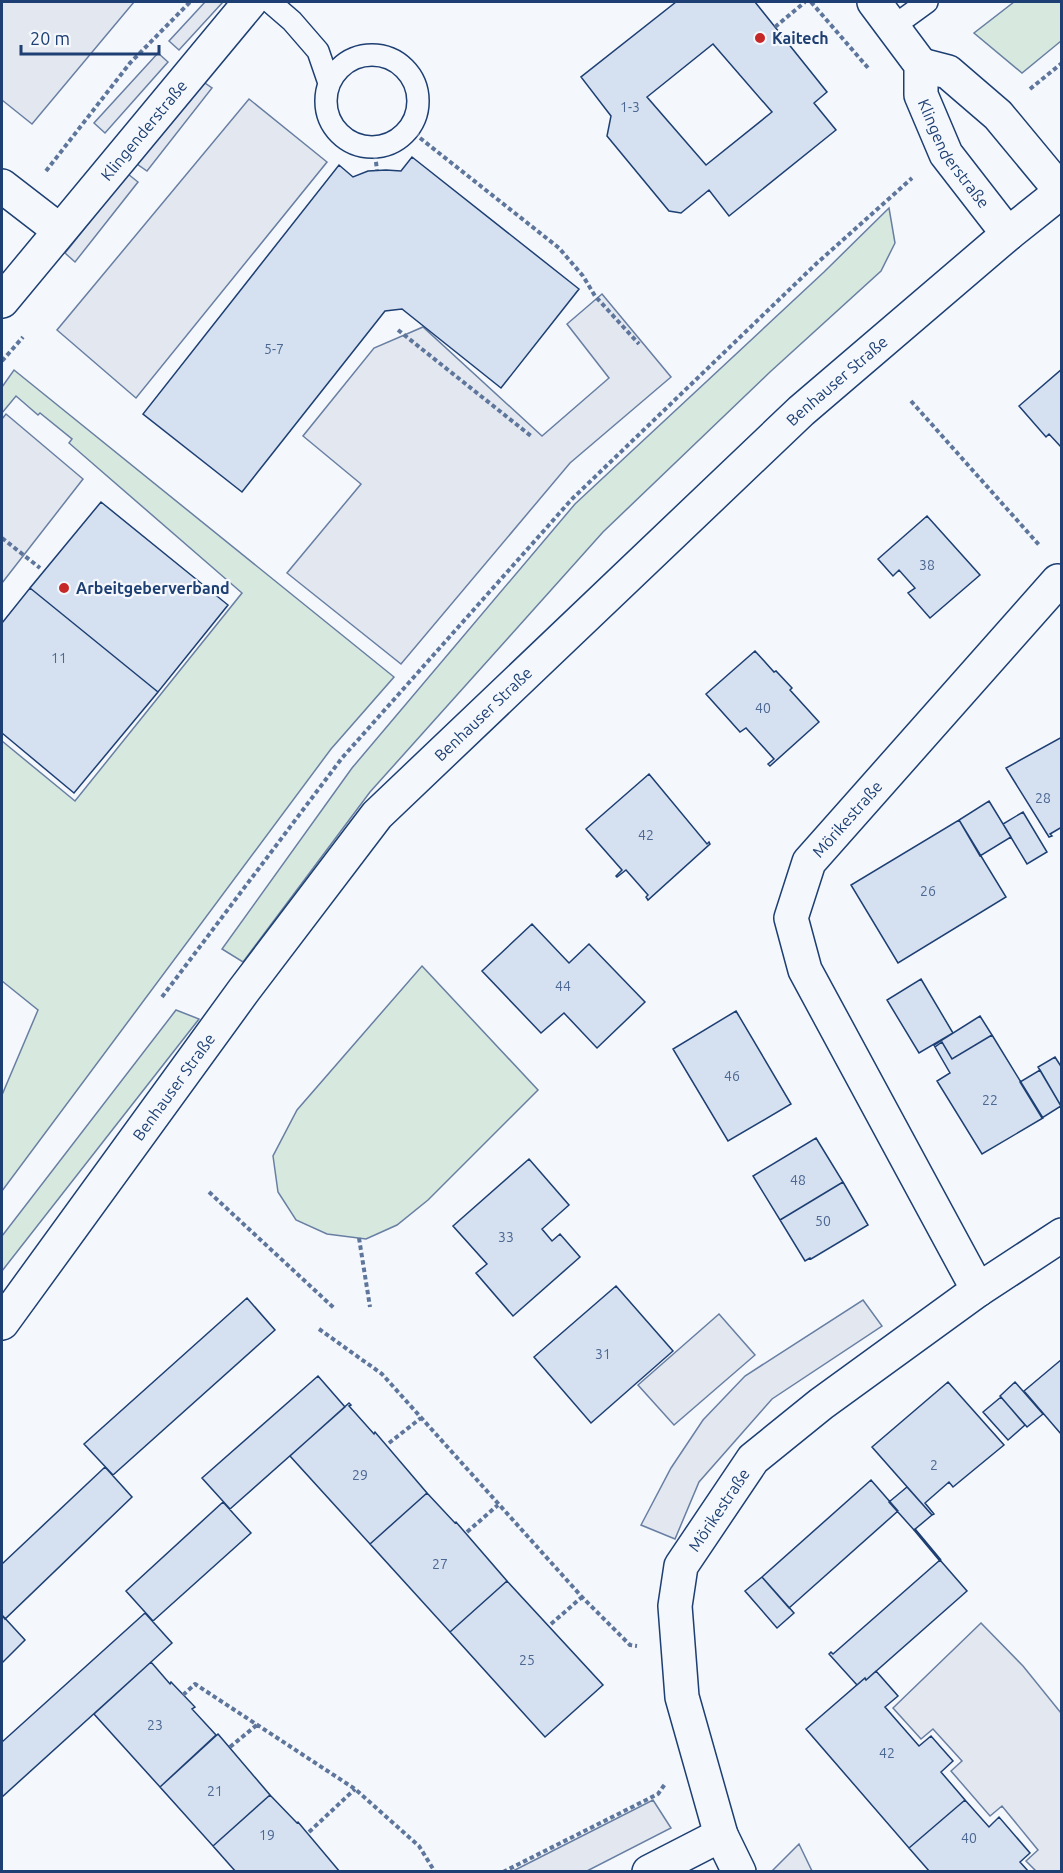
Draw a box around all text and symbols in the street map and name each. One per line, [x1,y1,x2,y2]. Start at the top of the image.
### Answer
scale bar [21,18,159,56]
text: 20 m [30,28,70,48]
place label: Kaitech [772,29,829,47]
marker: Kaitech [753,31,767,45]
street label: Klingenderstraße [97,76,190,184]
street label: Klingenderstraße [915,96,993,211]
house number: 1-3 [620,99,640,115]
street label: Benhauser Straße [783,332,891,429]
house number: 5-7 [264,341,284,357]
house number: 38 [919,557,935,573]
place label: Arbeitgeberverband [76,579,230,597]
marker: Arbeitgeberverband [57,581,71,595]
house number: 11 [51,650,67,666]
street label: Benhauser Straße [431,663,536,764]
house number: 40 [755,700,771,716]
street label: Mörikestraße [809,777,886,861]
house number: 28 [1035,790,1051,806]
house number: 42 [638,827,654,843]
house number: 26 [920,883,936,899]
house number: 44 [555,978,571,994]
street label: Benhauser Straße [129,1030,218,1144]
house number: 46 [724,1068,740,1084]
house number: 22 [982,1092,998,1108]
house number: 48 [790,1172,806,1188]
house number: 50 [815,1213,831,1229]
house number: 33 [498,1229,514,1245]
house number: 31 [595,1346,611,1362]
house number: 2 [930,1457,938,1473]
street label: Mörikestraße [685,1465,753,1555]
house number: 29 [352,1467,368,1483]
house number: 27 [432,1556,448,1572]
house number: 25 [519,1652,535,1668]
house number: 23 [147,1717,163,1733]
house number: 42 [879,1745,895,1761]
house number: 21 [207,1783,223,1799]
house number: 19 [259,1827,275,1843]
house number: 40 [961,1830,977,1846]

